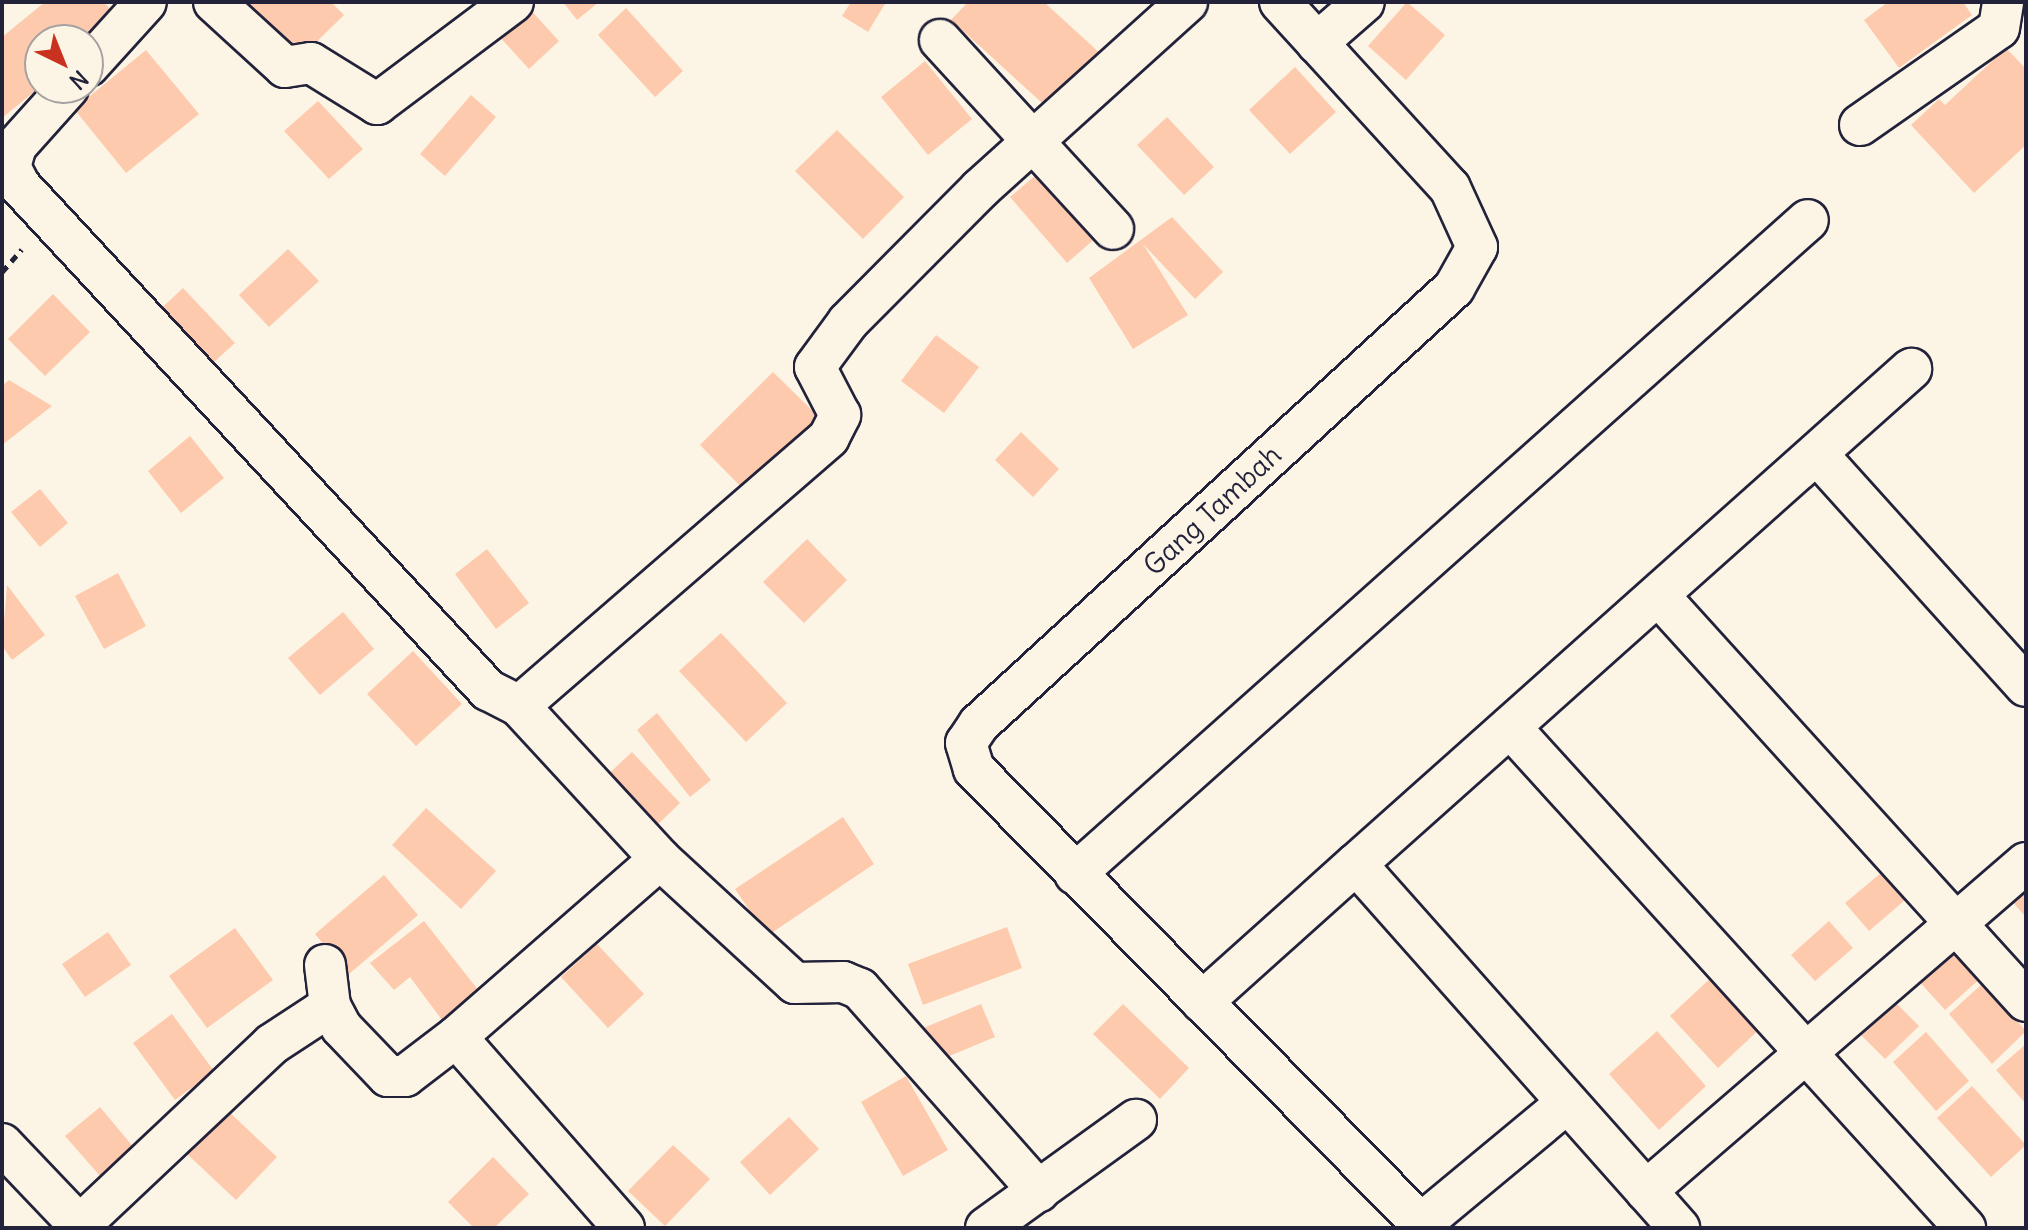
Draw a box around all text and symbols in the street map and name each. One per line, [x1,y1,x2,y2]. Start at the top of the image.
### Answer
north arrow [24,24,104,104]
text: N [64,65,94,96]
street label: Gang Tambah [1136,438,1288,582]

